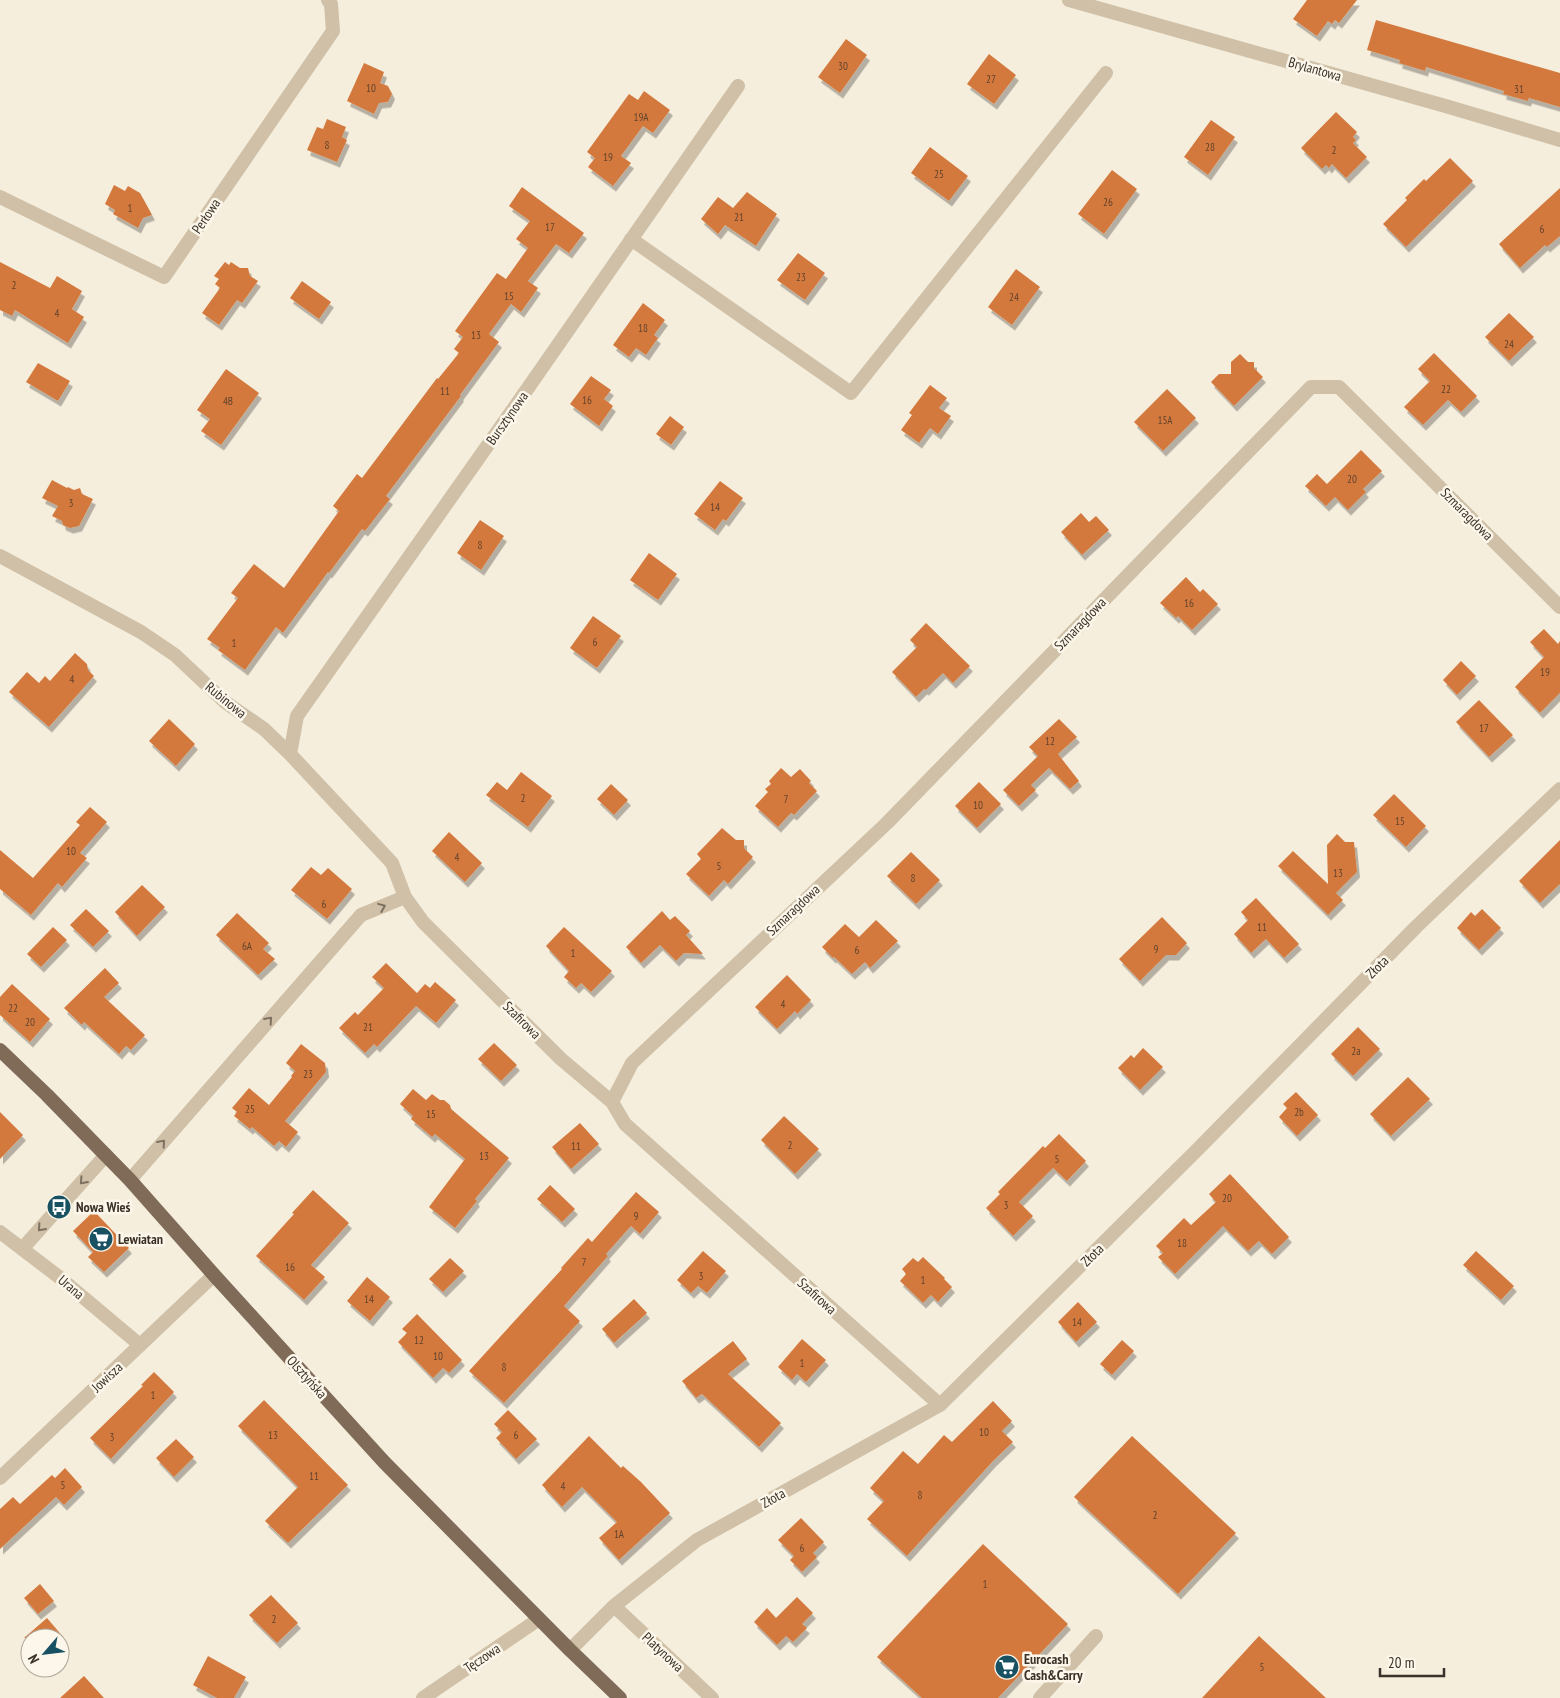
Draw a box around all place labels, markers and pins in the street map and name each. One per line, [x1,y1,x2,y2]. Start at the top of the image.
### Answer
bus stop icon: Nowa Wieś [46,1194,72,1220]
place label: Nowa Wieś [76,1198,131,1216]
supermarket icon: Lewiatan [88,1226,114,1252]
place label: Lewiatan [118,1230,163,1248]
place label: Eurocash Cash&Carry [1024,1650,1083,1684]
supermarket icon: Eurocash Cash&Carry [994,1654,1020,1680]

